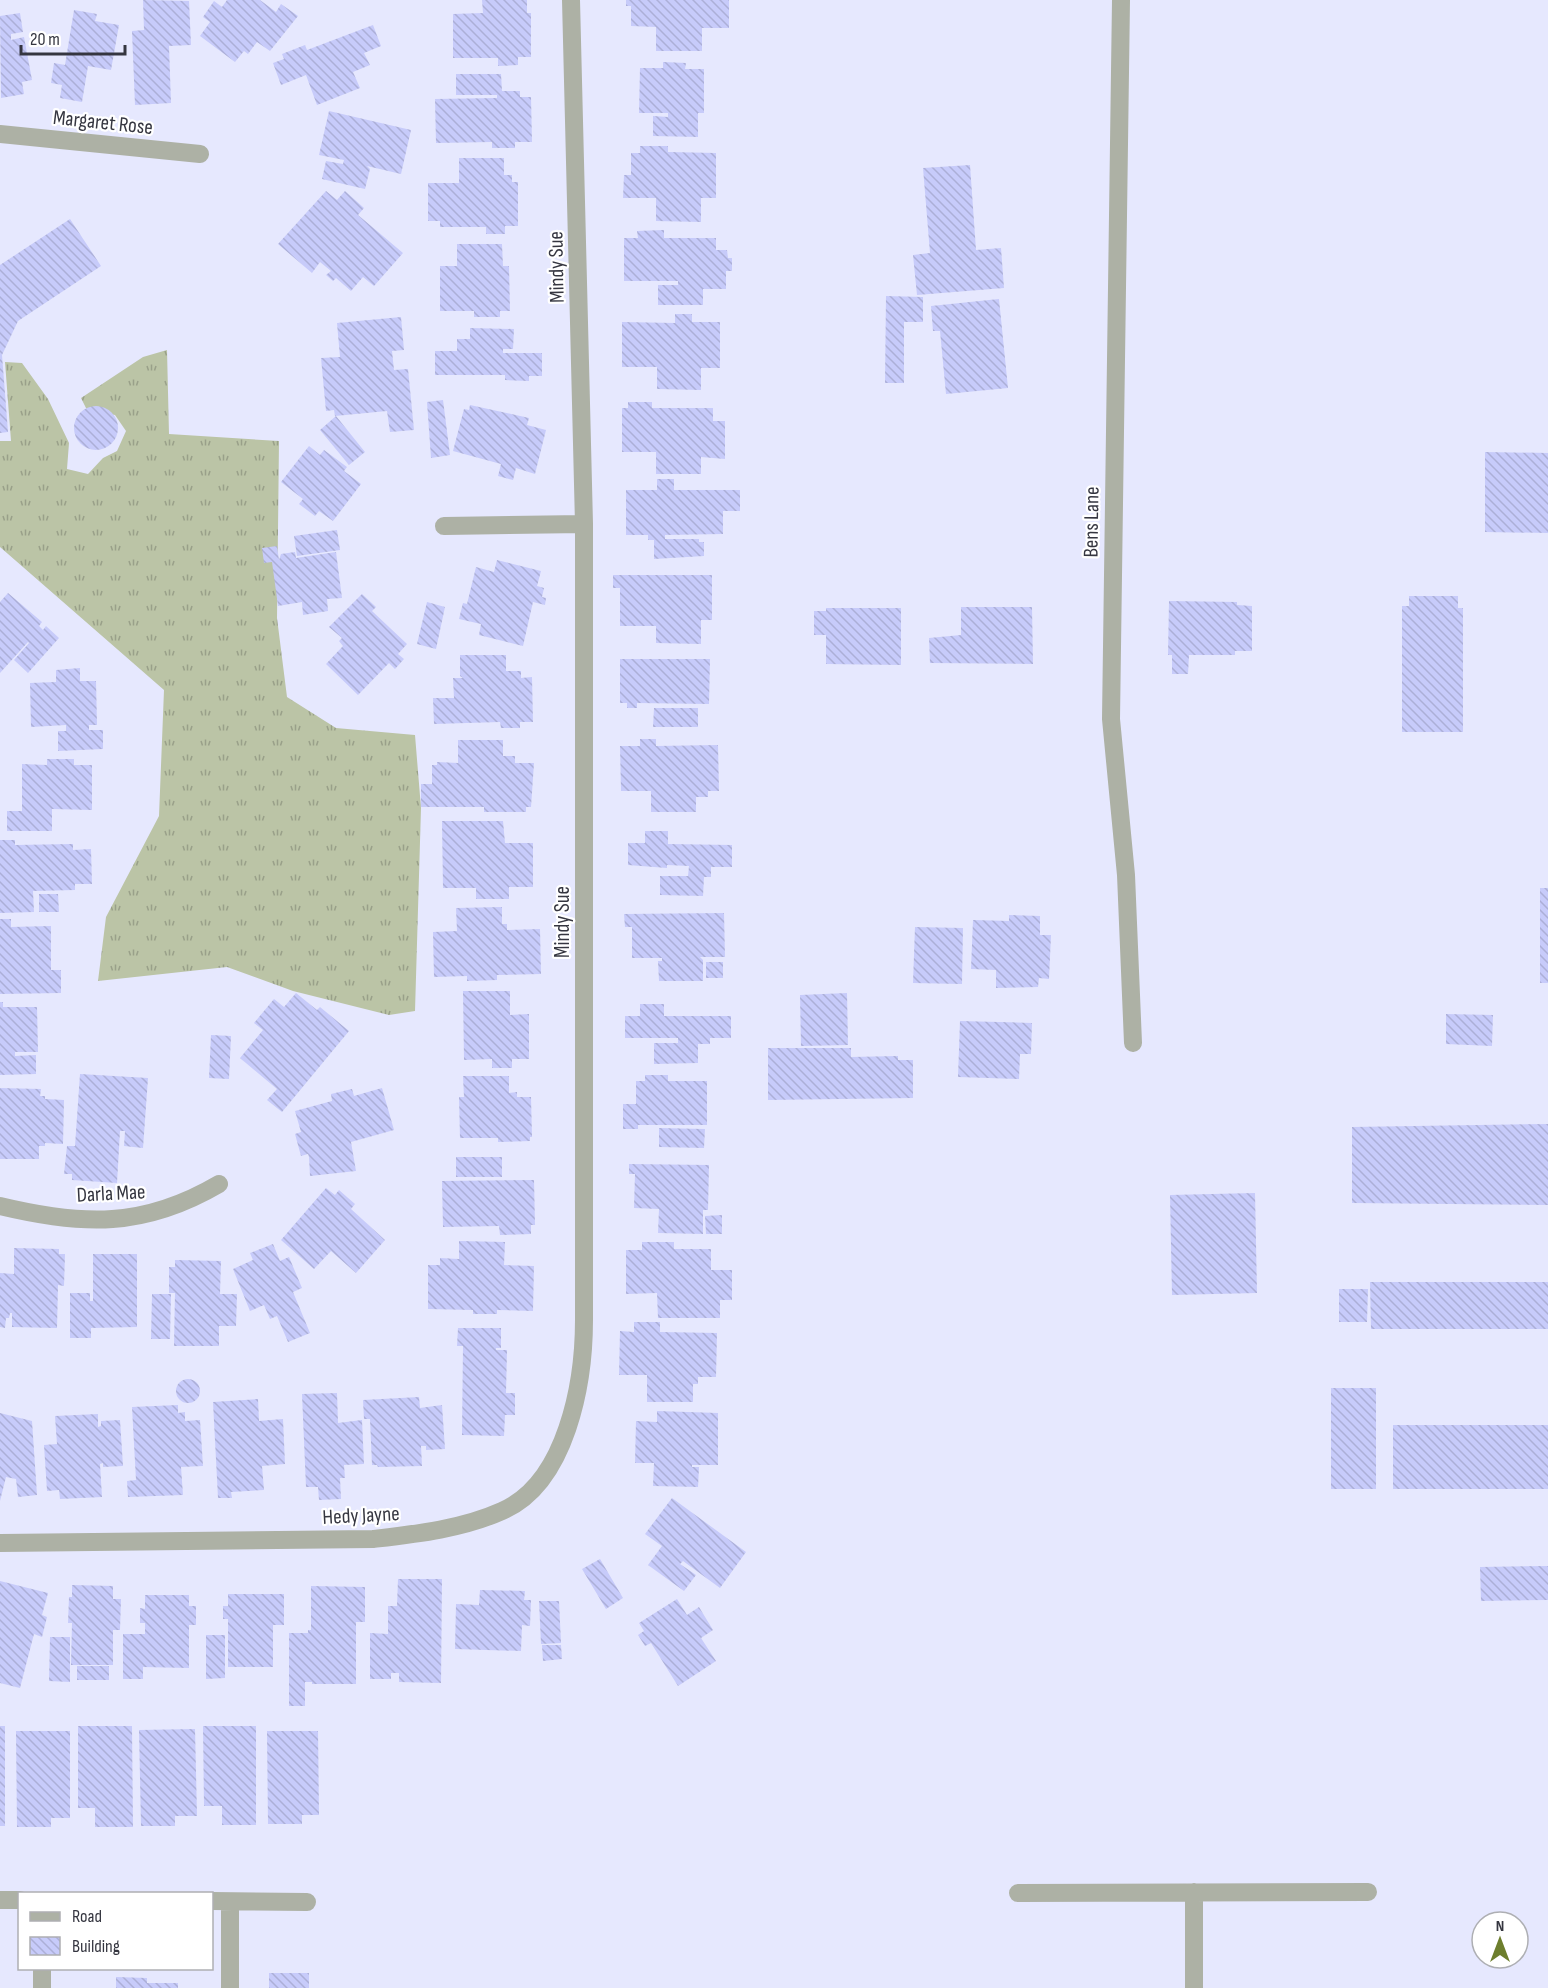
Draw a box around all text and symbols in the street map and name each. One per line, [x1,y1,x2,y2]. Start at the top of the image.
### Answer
scale bar [21,18,124,56]
text: 20 m [30,29,60,50]
street label: Margaret Rose [52,105,154,140]
street label: Mindy Sue [543,231,570,303]
street label: Bens Lane [1078,486,1105,558]
street label: Mindy Sue [550,886,575,958]
street label: Darla Mae [76,1179,146,1208]
street label: Hedy Jayne [322,1501,400,1530]
legend [18,1892,213,1970]
text: Road [72,1906,102,1927]
north arrow [1470,1910,1530,1970]
text: N [1496,1917,1504,1936]
text: Building [72,1936,120,1957]

